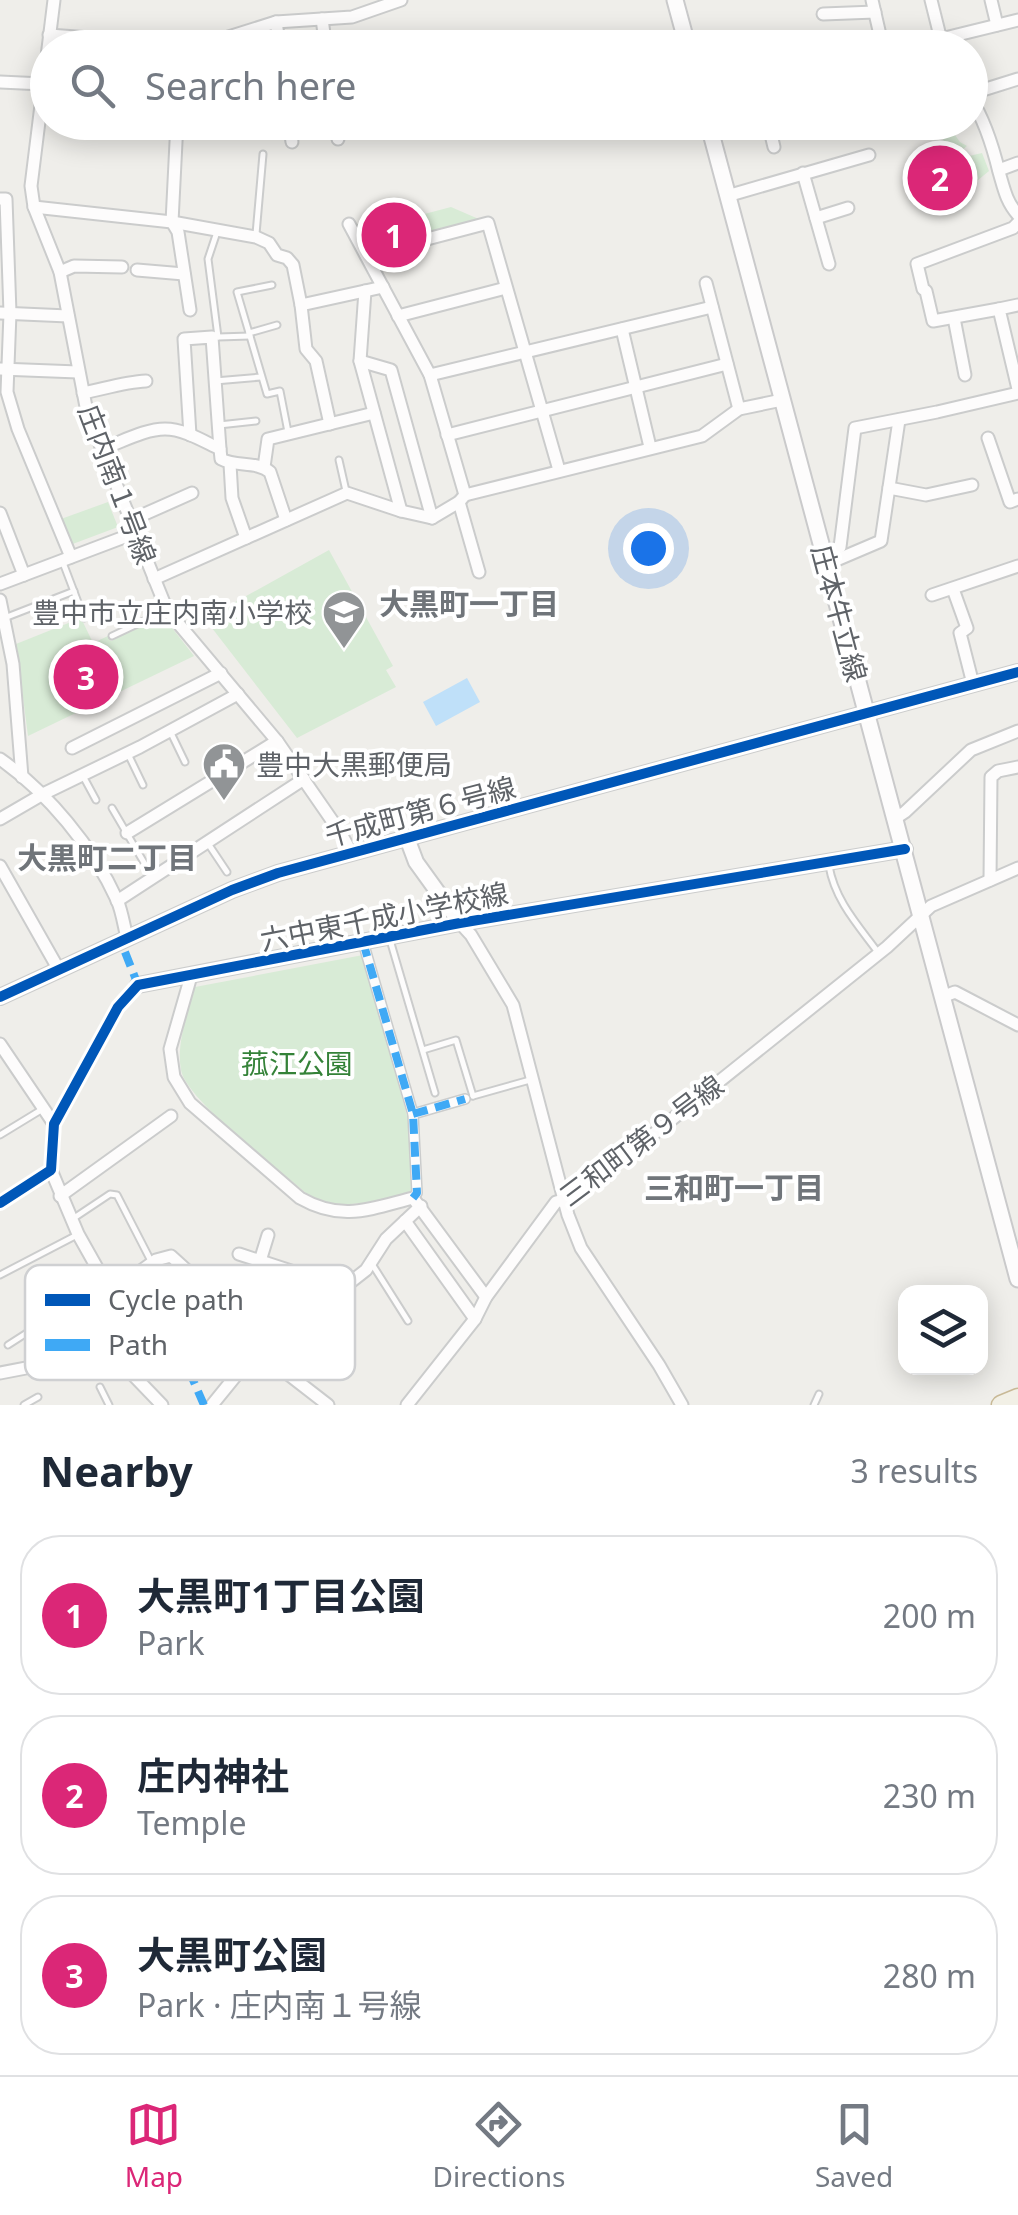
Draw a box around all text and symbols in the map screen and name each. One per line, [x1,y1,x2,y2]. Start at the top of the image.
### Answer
search box [30,30,988,140]
icon: search [65,58,120,113]
text: Search here [145,59,356,111]
pin: 2 [908,140,972,216]
pin: 1 [362,198,426,272]
street label: 庄内南１号線 [70,399,166,569]
your location [623,523,674,574]
street label: 庄本牛立線 [804,540,876,686]
district label: 大黒町一丁目 [379,583,559,624]
school or university icon: 豊中市立庄内南小学校 [321,589,367,650]
place label: 豊中市立庄内南小学校 [32,593,312,631]
pin: 3 [54,640,118,714]
public building icon: 豊中大黒郵便局 [201,741,247,802]
place label: 豊中大黒郵便局 [256,745,452,783]
street label: 千成町第６号線 [320,767,520,855]
district label: 大黒町二丁目 [17,837,197,878]
street label: 六中東千成小学校線 [257,873,511,959]
park label: 菰江公園 [241,1044,353,1082]
street label: 三和町第９号線 [551,1066,731,1214]
district label: 三和町一丁目 [644,1167,824,1208]
legend [25,1265,355,1380]
text: Cycle path [108,1280,244,1318]
map controls [898,1285,988,1375]
button: layers [898,1285,988,1375]
text: Path [108,1325,168,1363]
text: Nearby [40,1442,193,1499]
text: 3 results [851,1449,978,1492]
text: 大黒町1丁目公園 [137,1569,425,1621]
text: 1 [65,1594,84,1637]
text: 200 m [883,1594,976,1637]
text: Park [137,1621,205,1664]
text: 庄内神社 [137,1749,289,1801]
text: 2 [65,1774,84,1817]
text: 230 m [883,1774,976,1817]
text: Temple [137,1801,247,1844]
text: 大黒町公園 [137,1928,327,1980]
text: 3 [65,1954,84,1997]
text: 280 m [883,1954,976,1997]
text: Park · 庄内南１号線 [137,1983,422,2026]
tab: Map [125,2097,183,2195]
tab: Directions [433,2097,565,2195]
tab: Saved [815,2097,893,2195]

